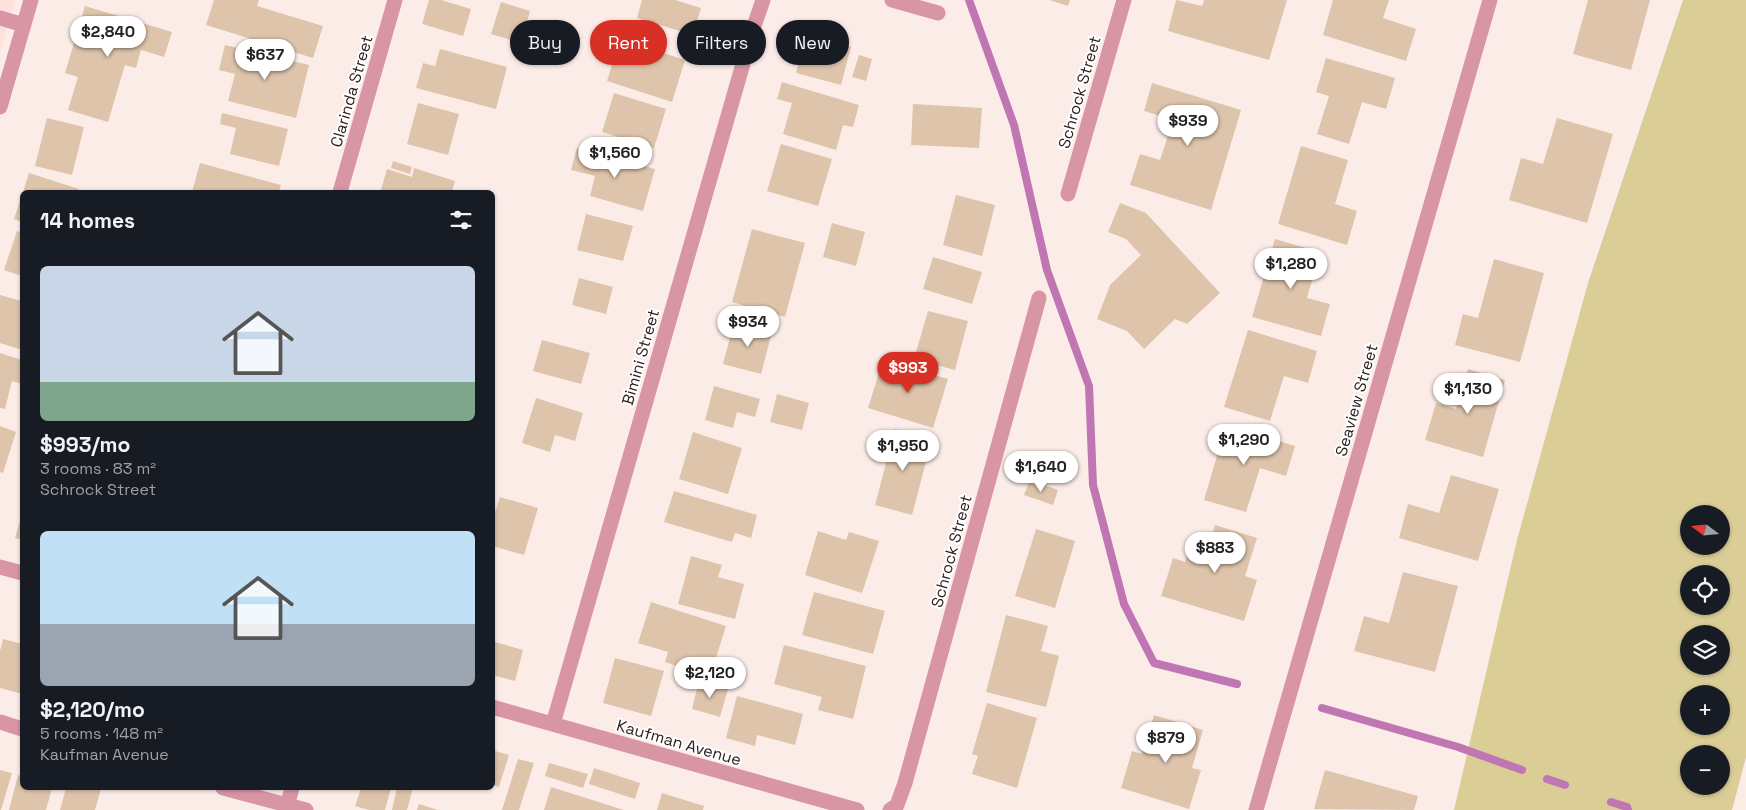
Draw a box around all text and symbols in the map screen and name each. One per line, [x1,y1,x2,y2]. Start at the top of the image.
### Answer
pin: $2,840 [67,15,149,58]
chip: Buy [510,20,580,65]
chip: Rent [590,20,667,65]
chip: Filters [677,20,766,65]
chip: New [776,20,849,65]
text: $2,840 [81,21,135,42]
street label: Clarinda Street [325,33,378,150]
street label: Schrock Street [1053,33,1106,151]
pin: $637 [235,38,295,81]
text: $637 [246,44,284,65]
pin: $939 [1158,104,1218,147]
text: $939 [1168,110,1208,131]
pin: $1,560 [574,136,656,179]
text: $1,560 [589,142,641,163]
icon: filters [447,206,475,234]
text: 14 homes [40,207,135,234]
pin: $1,280 [1250,248,1332,290]
text: $1,280 [1265,253,1317,274]
icon: home [213,298,303,388]
pin: $934 [718,306,778,348]
street label: Bimini Street [617,307,664,408]
text: $934 [728,311,768,332]
street label: Seaview Street [1330,342,1383,459]
pin: $993 [878,352,938,394]
text: $993 [888,357,928,378]
pin: $1,130 [1427,372,1509,415]
text: $1,130 [1444,378,1492,399]
pin: $1,290 [1203,424,1285,466]
text: $1,290 [1218,429,1270,450]
pin: $1,950 [862,430,944,472]
text: $993/mo [40,431,130,458]
text: $1,950 [877,435,929,456]
pin: $1,640 [1000,450,1082,493]
text: $1,640 [1015,456,1067,477]
text: 3 rooms · 83 m² [40,458,156,479]
text: Schrock Street [40,479,156,500]
street label: Schrock Street [926,492,977,610]
north arrow [1680,505,1730,555]
map controls [1680,505,1730,795]
pin: $883 [1185,532,1245,574]
text: $883 [1196,537,1234,558]
icon: home [213,563,303,653]
button: locate [1680,565,1730,615]
button: layers [1680,625,1730,675]
pin: $2,120 [669,656,751,699]
text: $2,120 [685,662,735,683]
button: + [1680,685,1730,735]
text: $2,120/mo [40,696,145,723]
street label: Kaufman Avenue [614,715,744,770]
pin: $879 [1136,722,1196,764]
text: 5 rooms · 148 m² [40,723,163,744]
text: $879 [1147,727,1185,748]
text: Kaufman Avenue [40,744,169,765]
button: − [1680,745,1730,795]

